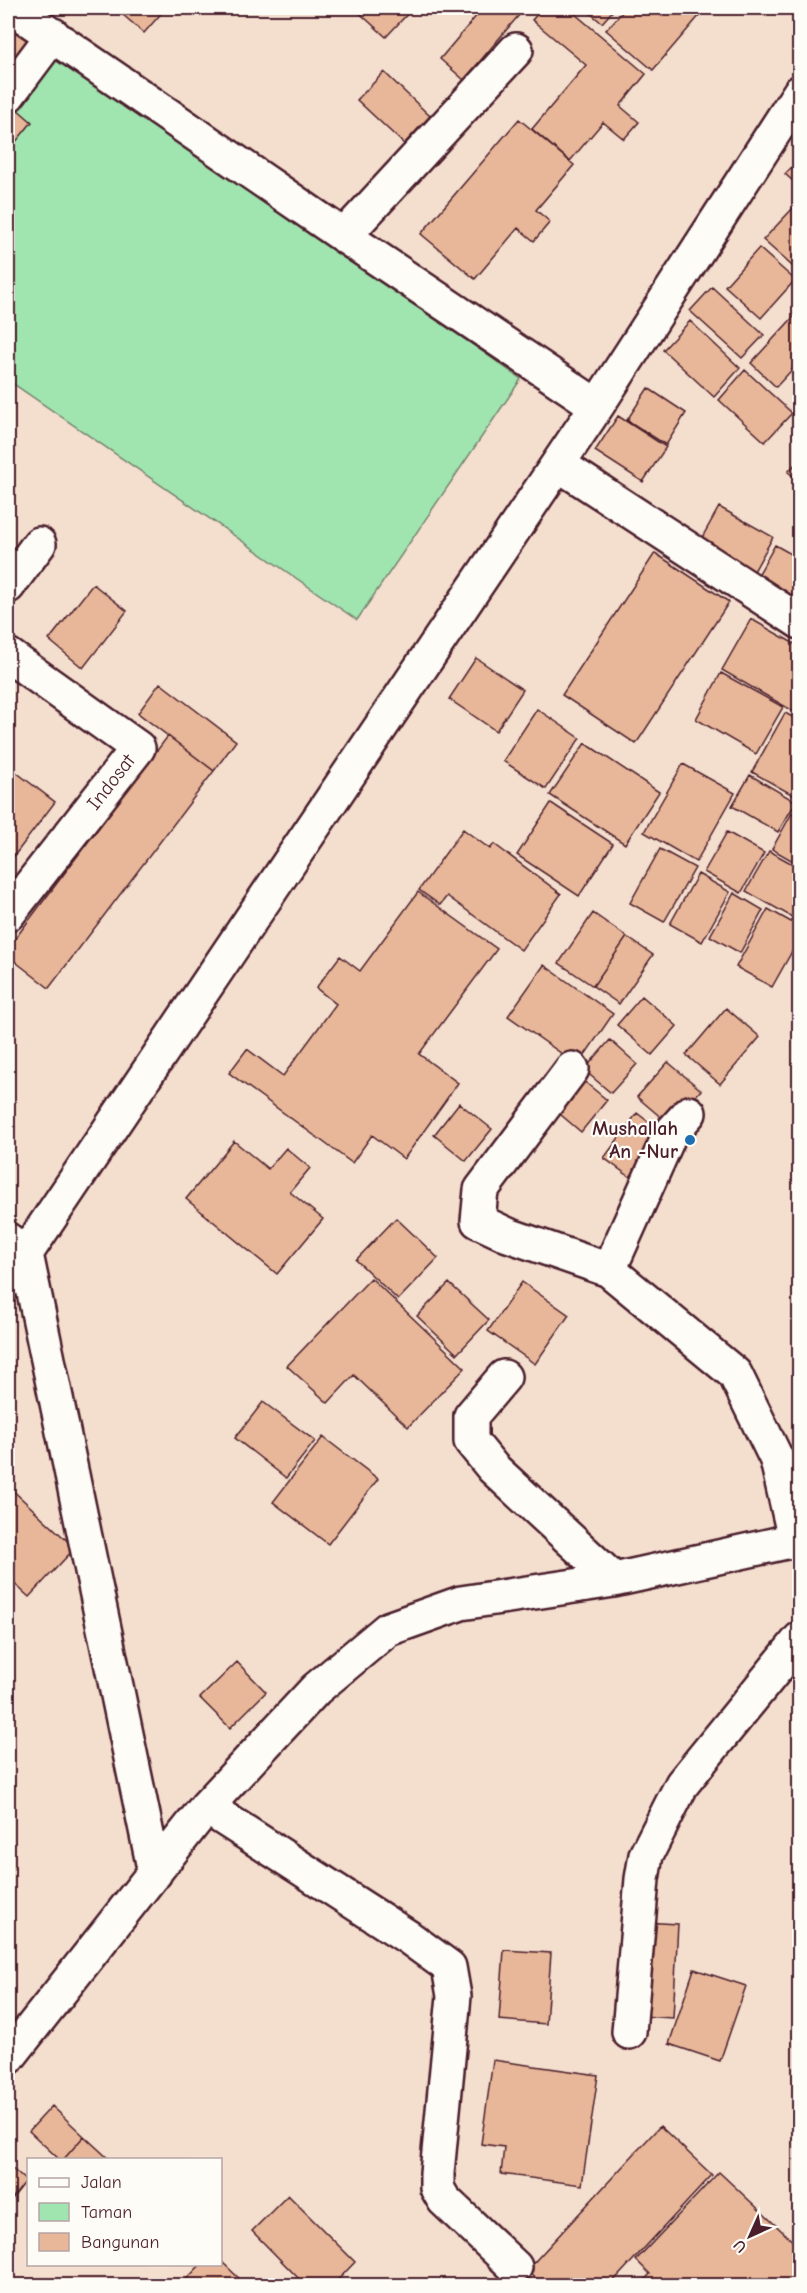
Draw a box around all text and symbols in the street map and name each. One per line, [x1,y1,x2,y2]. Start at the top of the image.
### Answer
street label: Indosat [82,749,141,814]
place label: Mushallah An -Nur [592,1117,678,1163]
marker: Mushallah An -Nur [683,1133,697,1147]
legend [27,2158,222,2266]
text: Jalan [81,2172,122,2193]
text: Taman [81,2202,132,2223]
north arrow [720,2206,780,2266]
text: Bangunan [81,2232,159,2253]
text: U [730,2236,750,2256]

